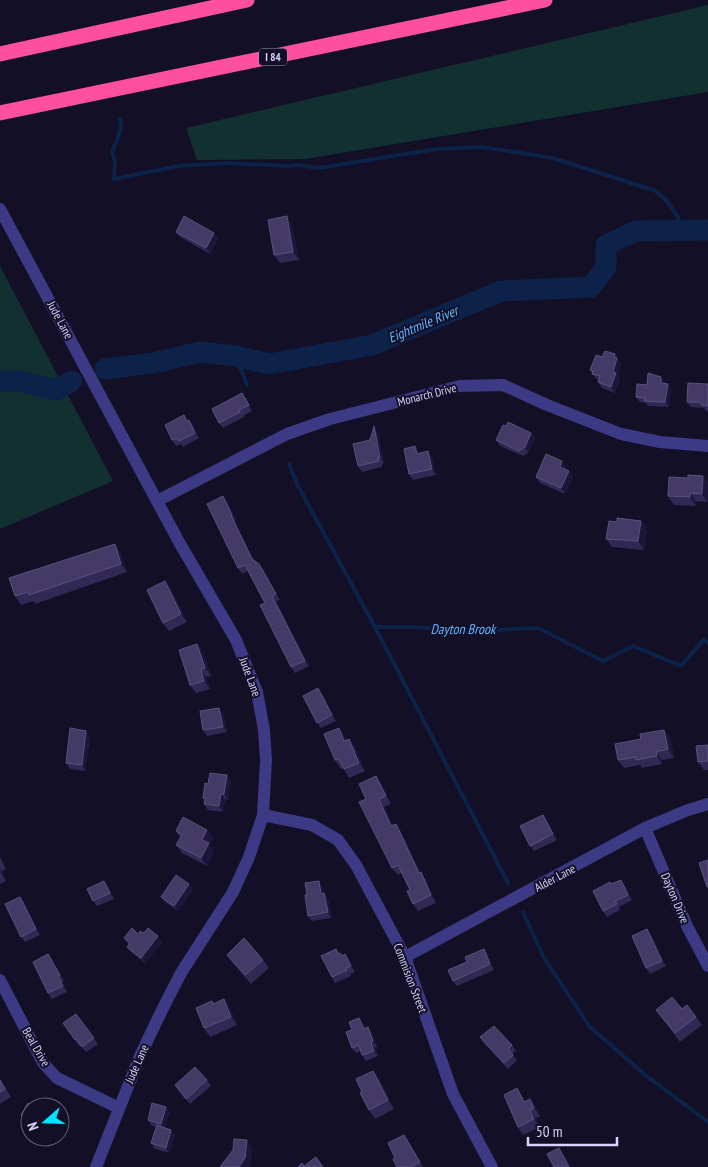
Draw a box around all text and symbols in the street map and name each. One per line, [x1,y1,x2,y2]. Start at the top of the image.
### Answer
road number: I 84 [259,48,287,66]
street label: Jude Lane [44,297,77,341]
water label: Eightmile River [385,300,463,347]
street label: Monarch Drive [396,380,458,409]
water label: Dayton Brook [430,620,497,638]
street label: Jude Lane [236,654,264,699]
street label: Alder Lane [532,861,578,895]
street label: Dayton Drive [658,870,693,925]
street label: Commision Street [390,941,431,1015]
street label: Beal Drive [19,1025,54,1069]
street label: Jude Lane [121,1042,152,1086]
north arrow [20,1097,70,1147]
scale bar [528,1114,617,1146]
text: N [23,1120,43,1133]
text: 50 m [536,1122,562,1141]

